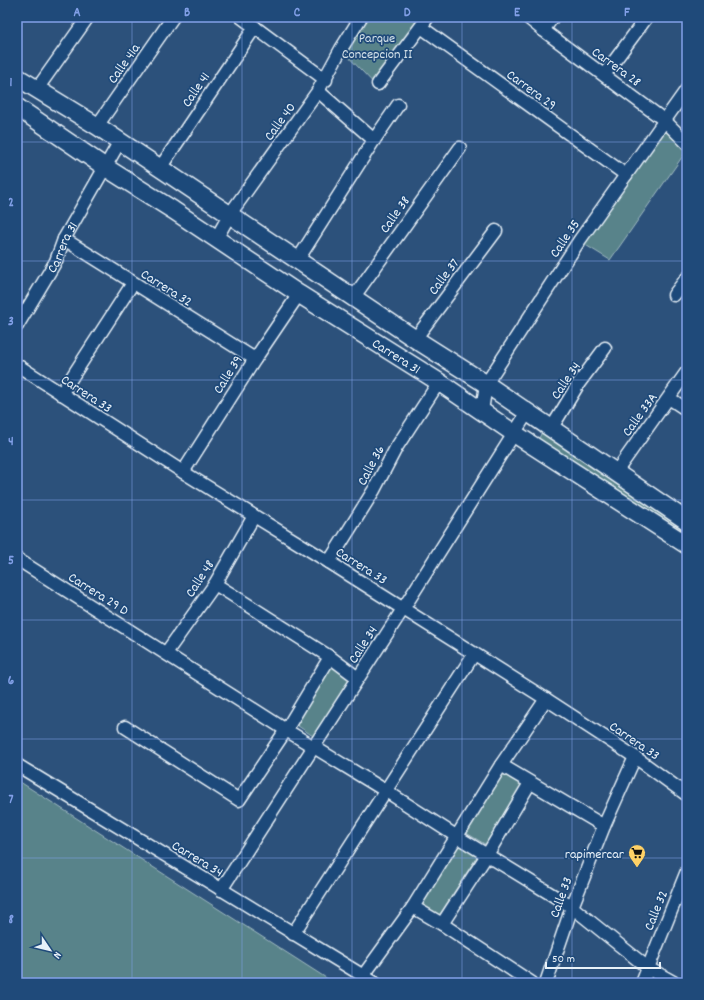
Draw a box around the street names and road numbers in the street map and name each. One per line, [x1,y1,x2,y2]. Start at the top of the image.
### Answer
street label: Calle 41a [104,40,146,88]
street label: Carrera 28 [587,43,645,93]
street label: Carrera 29 [502,66,560,116]
street label: Calle 41 [178,69,216,112]
street label: Calle 40 [260,99,301,145]
street label: Calle 38 [376,192,416,238]
street label: Calle 35 [546,216,586,262]
street label: Carrera 31 [43,219,84,277]
street label: Calle 37 [424,255,465,300]
street label: Carrera 32 [136,265,196,312]
street label: Carrera 31 [367,334,424,380]
street label: Calle 39 [209,352,248,398]
street label: Calle 34 [547,358,587,404]
street label: Carrera 33 [56,371,115,419]
street label: Calle 33A [618,389,663,441]
street label: Calle 36 [353,442,391,489]
street label: Carrera 33 [331,543,391,590]
street label: Calle 48 [181,556,220,602]
street label: Carrera 29 D [64,568,132,621]
street label: Calle 34 [344,622,383,668]
street label: Carrera 33 [604,717,663,766]
street label: Carrera 34 [167,836,227,883]
street label: Calle 33 [545,875,578,921]
street label: Calle 32 [640,888,674,934]

